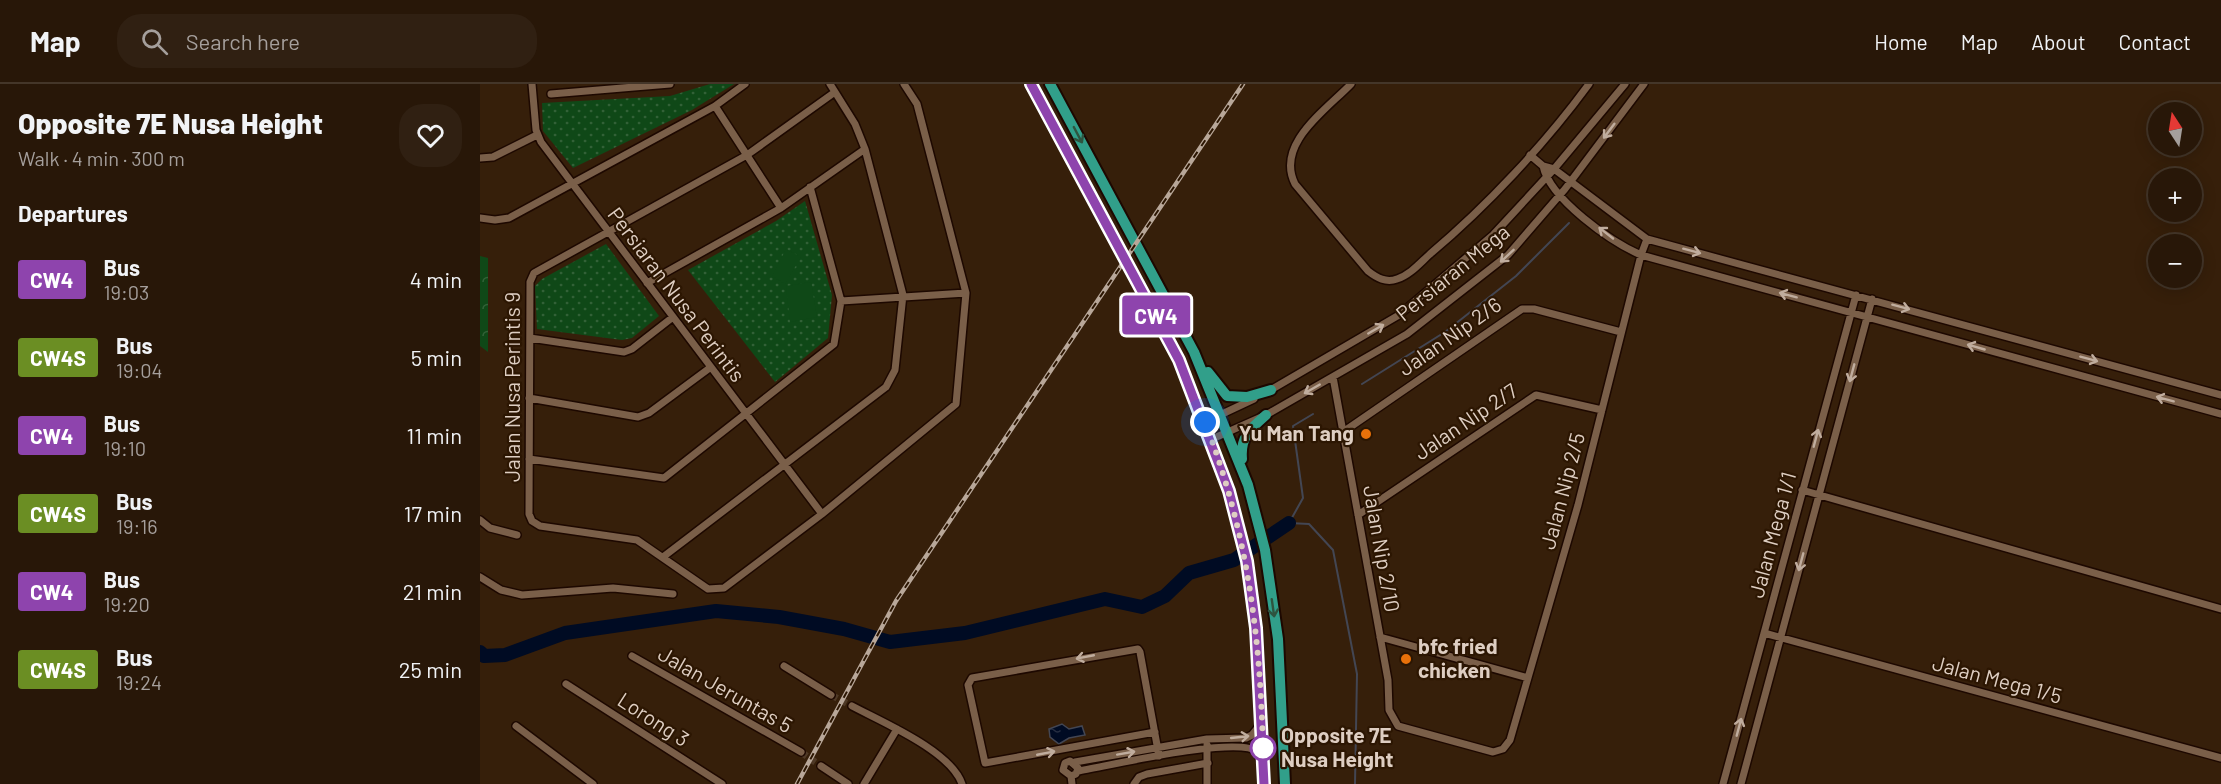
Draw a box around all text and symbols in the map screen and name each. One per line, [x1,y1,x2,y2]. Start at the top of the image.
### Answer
search box [117,14,537,68]
text: Map [30,24,81,58]
icon: search [138,25,171,58]
text: Search here [186,28,300,54]
text: Home [1874,29,1928,54]
text: Map [1961,29,1998,54]
text: About [2031,29,2086,54]
text: Contact [2119,29,2191,54]
north arrow [2148,102,2202,156]
map controls [2148,102,2202,288]
button: heart [399,104,462,167]
text: Opposite 7E Nusa Height [18,106,323,140]
one-way arrow [1603,122,1616,138]
one-way arrow [1073,126,1084,144]
text: Walk · 4 min · 300 m [18,146,185,170]
button: + [2148,168,2202,222]
text: Departures [18,200,128,226]
street label: Persiaran Nusa Perintis [603,202,751,386]
street label: Persiaran Mega [1390,218,1514,325]
one-way arrow [1598,226,1614,239]
button: − [2148,234,2202,288]
one-way arrow [1683,246,1702,258]
one-way arrow [1499,248,1514,263]
text: Bus [104,254,140,280]
text: 4 min [410,266,462,292]
text: CW4 [30,267,74,292]
text: 19:03 [104,280,149,304]
one-way arrow [1779,289,1798,301]
street label: Jalan Nip 2/6 [1393,291,1505,380]
street label: Jalan Nusa Perintis 9 [499,292,524,482]
line badge: CW4 [1122,296,1190,334]
one-way arrow [1891,302,1910,313]
text: CW4 [1134,303,1178,328]
one-way arrow [1367,323,1384,335]
text: Bus [116,332,153,358]
one-way arrow [1967,341,1986,352]
text: 5 min [411,344,462,370]
text: CW4S [30,345,86,370]
one-way arrow [2079,354,2098,365]
text: 19:04 [116,358,163,382]
one-way arrow [1846,363,1857,382]
street label: Jalan Nip 2/7 [1409,377,1521,464]
one-way arrow [1303,384,1321,395]
one-way arrow [2155,393,2174,404]
your location [1190,407,1220,437]
text: Bus [104,410,140,436]
place label: Yu Man Tang [1239,420,1354,445]
text: 11 min [406,422,462,448]
text: CW4 [30,423,74,448]
marker: Yu Man Tang [1359,427,1373,441]
one-way arrow [1811,429,1823,448]
street label: Jalan Nip 2/5 [1534,430,1589,552]
text: 19:10 [104,436,146,460]
street label: Jalan Mega 1/1 [1743,469,1800,600]
street label: Jalan Nip 2/10 [1359,483,1406,614]
text: Bus [116,488,153,514]
text: 17 min [404,500,462,526]
text: CW4S [30,501,86,526]
text: 19:16 [116,514,158,538]
one-way arrow [1795,552,1807,571]
text: Bus [104,566,140,592]
text: 21 min [403,578,462,604]
text: CW4 [30,579,74,604]
text: 19:20 [104,592,150,616]
one-way arrow [1268,598,1279,618]
place label: bfc fried chicken [1418,633,1498,682]
street label: Jalan Jeruntas 5 [654,640,797,737]
text: Bus [116,644,153,670]
street label: Jalan Mega 1/5 [1930,649,2065,708]
one-way arrow [1075,652,1095,663]
marker: bfc fried chicken [1399,652,1413,666]
text: 25 min [399,656,462,682]
text: CW4S [30,657,86,682]
text: 19:24 [116,670,162,694]
street label: Lorong 3 [613,686,694,751]
one-way arrow [1733,718,1745,737]
place label: Opposite 7E Nusa Height [1281,722,1393,771]
one-way arrow [1229,731,1249,742]
marker: Opposite 7E Nusa Height [1250,735,1276,761]
one-way arrow [1035,747,1055,758]
one-way arrow [1116,748,1135,759]

